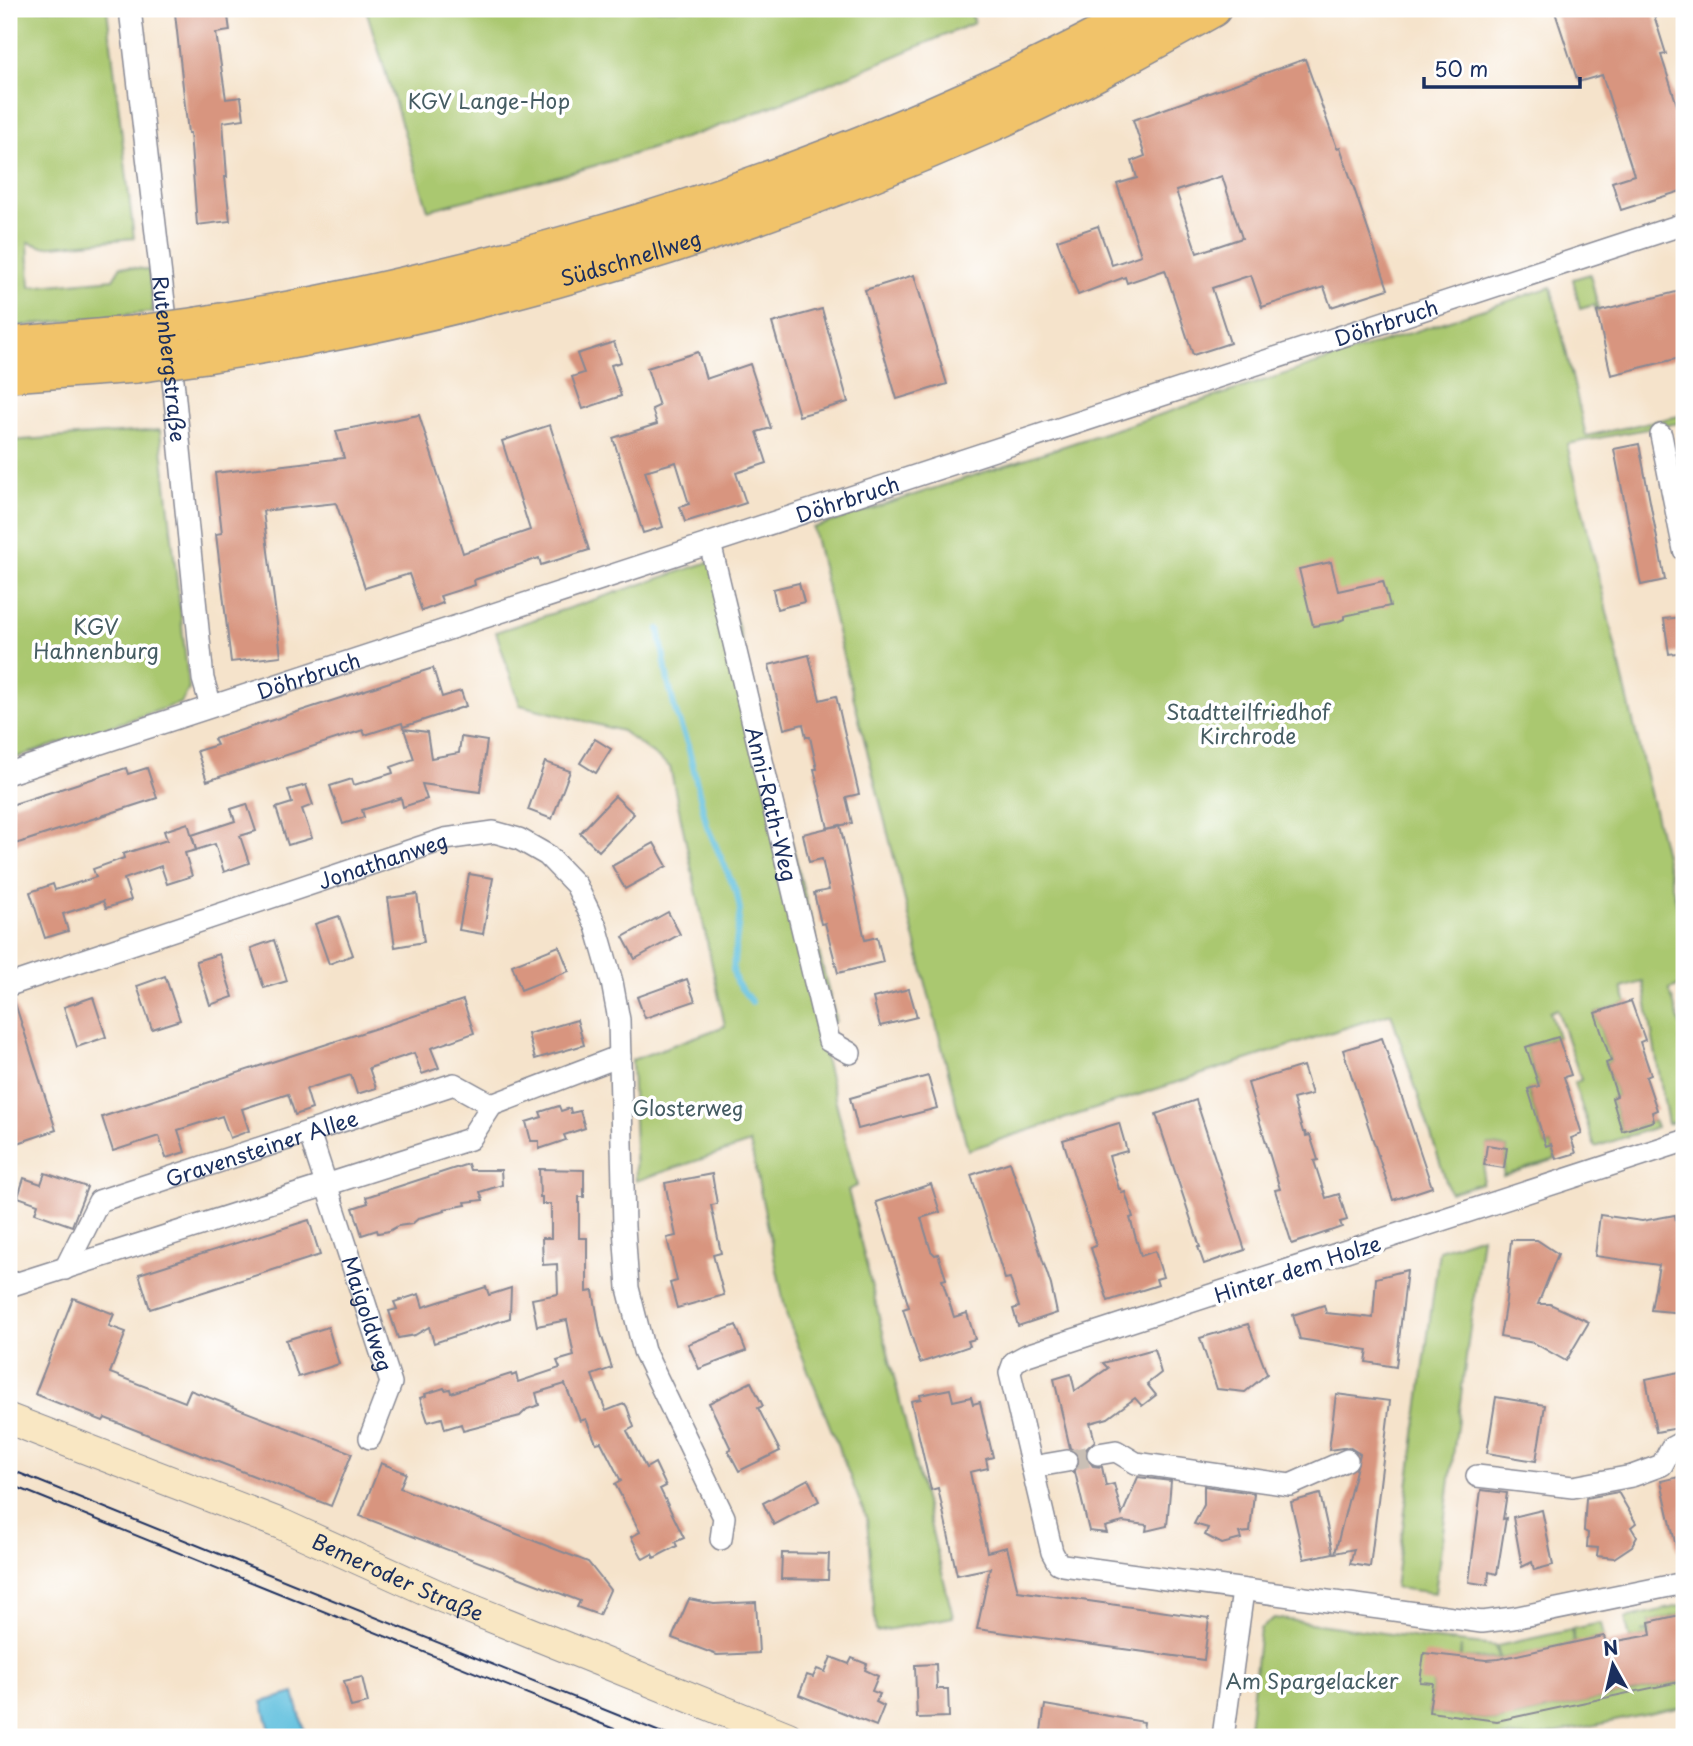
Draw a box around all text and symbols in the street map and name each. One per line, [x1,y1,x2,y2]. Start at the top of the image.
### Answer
scale bar [1424,46,1579,90]
text: 50 m [1434,52,1488,84]
park label: KGV Lange-Hop [408,84,570,116]
street label: Südschnellweg [556,221,705,294]
street label: Rutenbergstraße [145,274,195,443]
street label: Döhrbruch [1330,290,1442,354]
street label: Döhrbruch [791,466,903,530]
park label: KGV Hahnenburg [33,610,159,666]
street label: Döhrbruch [252,643,364,707]
park label: Stadtteilfriedhof Kirchrode [1166,695,1332,751]
street label: Anni-Rath-Weg [738,723,806,884]
street label: Jonathanweg [314,823,452,896]
park label: Glosterweg [632,1091,744,1123]
street label: Gravensteiner Allee [161,1101,362,1194]
street label: Hinter dem Holze [1209,1226,1385,1310]
street label: Maigoldweg [334,1252,402,1376]
street label: Bemeroder Straße [307,1524,489,1628]
north arrow [1578,1630,1648,1700]
text: N [1601,1632,1620,1662]
park label: Am Spargelacker [1225,1664,1399,1696]

